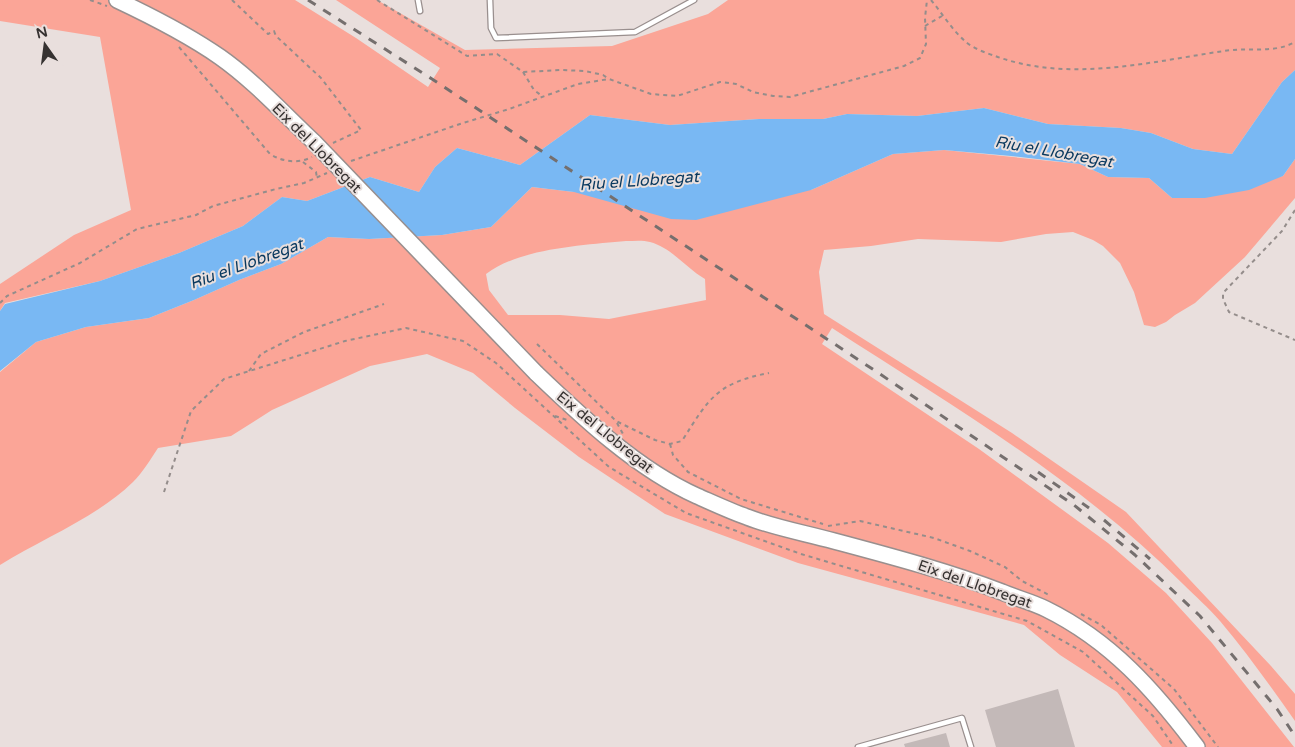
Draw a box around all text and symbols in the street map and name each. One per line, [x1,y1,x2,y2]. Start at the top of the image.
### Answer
north arrow [20,20,70,70]
text: N [34,23,49,42]
street label: Eix del Llobregat [268,99,366,197]
water label: Riu el Llobregat [993,132,1116,173]
water label: Riu el Llobregat [579,167,701,195]
water label: Riu el Llobregat [187,233,308,294]
street label: Eix del Llobregat [553,387,657,477]
street label: Eix del Llobregat [916,556,1035,612]

